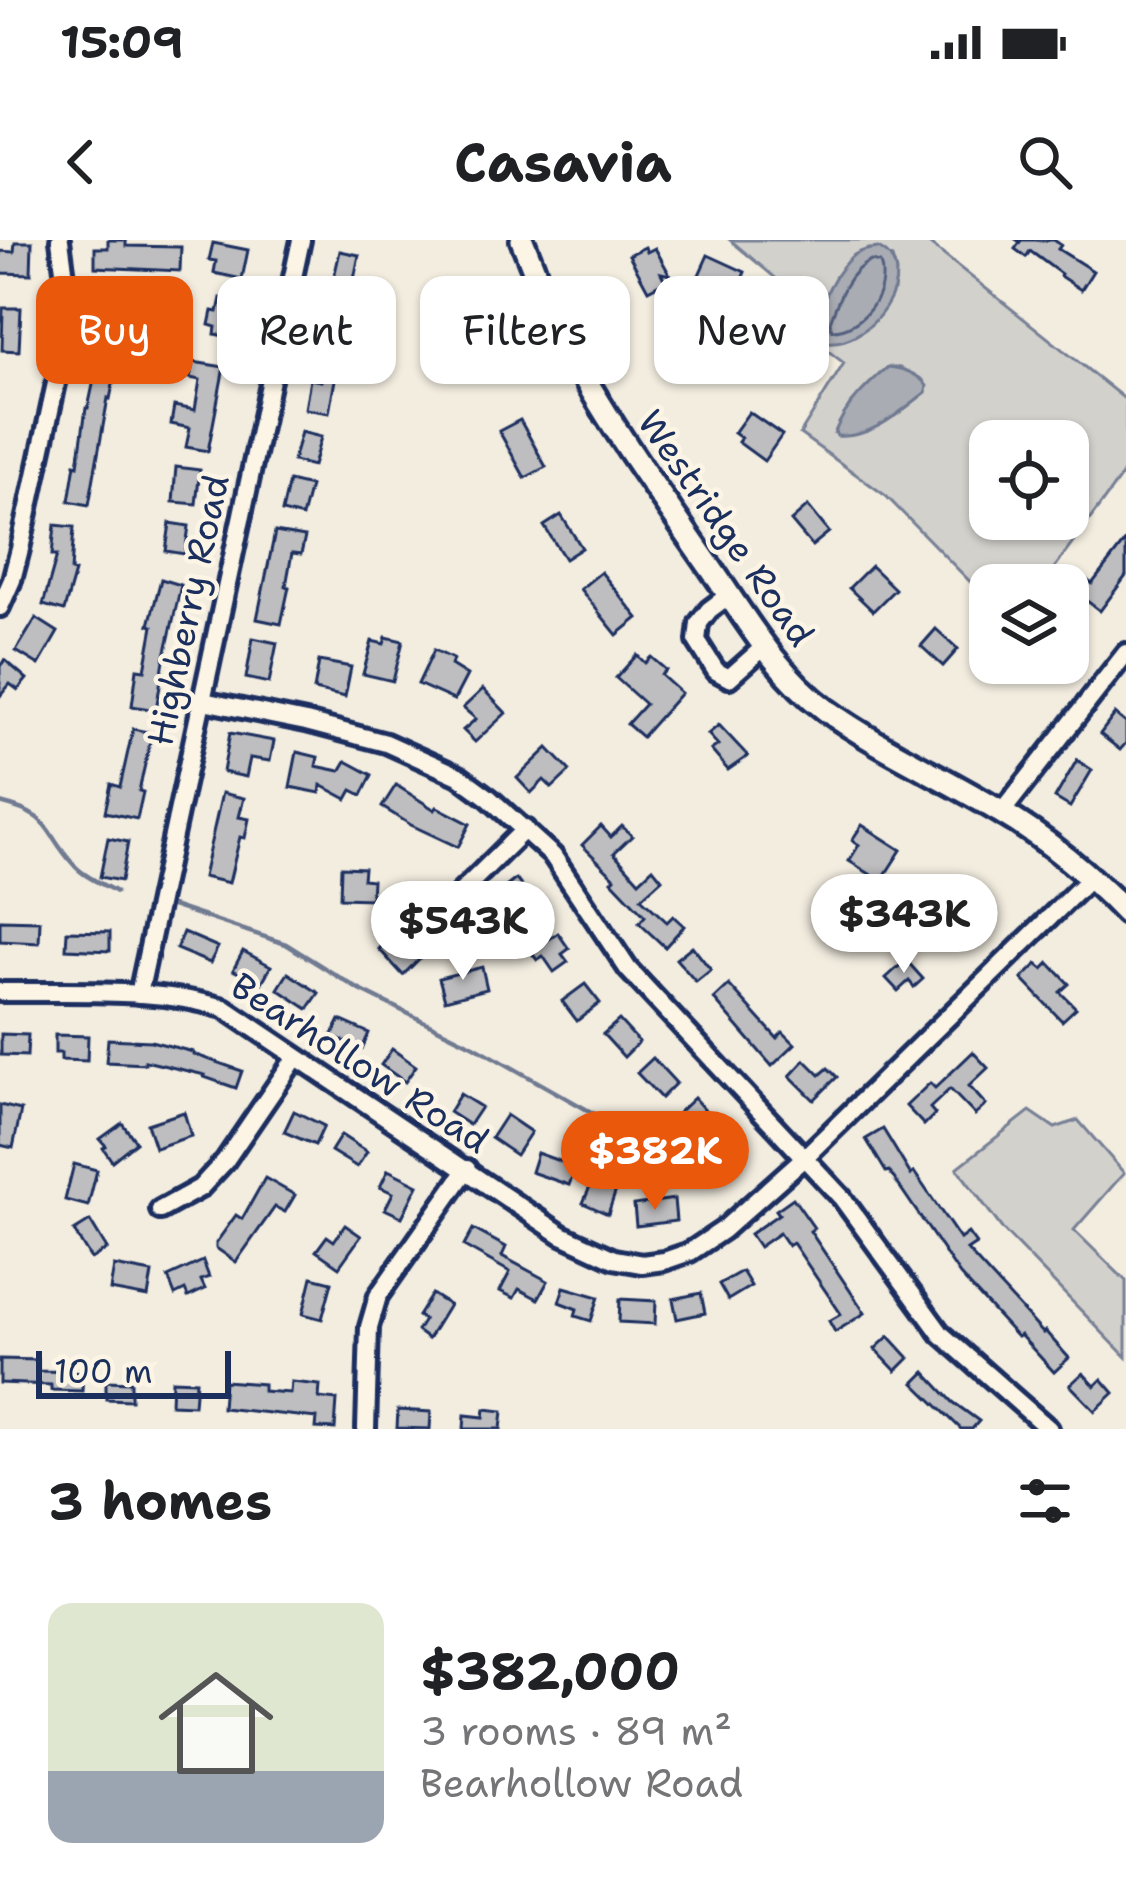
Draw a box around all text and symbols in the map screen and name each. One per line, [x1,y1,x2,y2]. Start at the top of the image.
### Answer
text: 15:09 [60,12,184,72]
text: Casavia [454,126,672,198]
icon: back [48,129,114,195]
icon: search [1012,129,1078,195]
chip: Buy [36,276,193,384]
chip: Rent [217,276,396,384]
chip: Filters [420,276,630,384]
chip: New [654,276,829,384]
street label: Westridge Road [626,400,826,656]
map controls [969,420,1089,684]
button: locate [969,420,1089,540]
street label: Highberry Road [135,470,241,750]
button: layers [969,564,1089,684]
pin: $343K [820,874,988,976]
pin: $543K [379,881,547,983]
text: $343K [838,887,970,939]
text: $543K [398,894,528,946]
street label: Bearhollow Road [222,961,498,1165]
pin: $382K [571,1111,739,1213]
text: $382K [588,1124,722,1176]
scale bar [36,1345,231,1398]
text: 100 m [54,1349,153,1394]
text: 3 homes [48,1467,272,1535]
icon: filters [1012,1468,1078,1534]
text: $382,000 [420,1637,680,1705]
icon: home [144,1651,288,1795]
text: 3 rooms · 89 m² [420,1705,732,1757]
text: Bearhollow Road [420,1757,743,1809]

